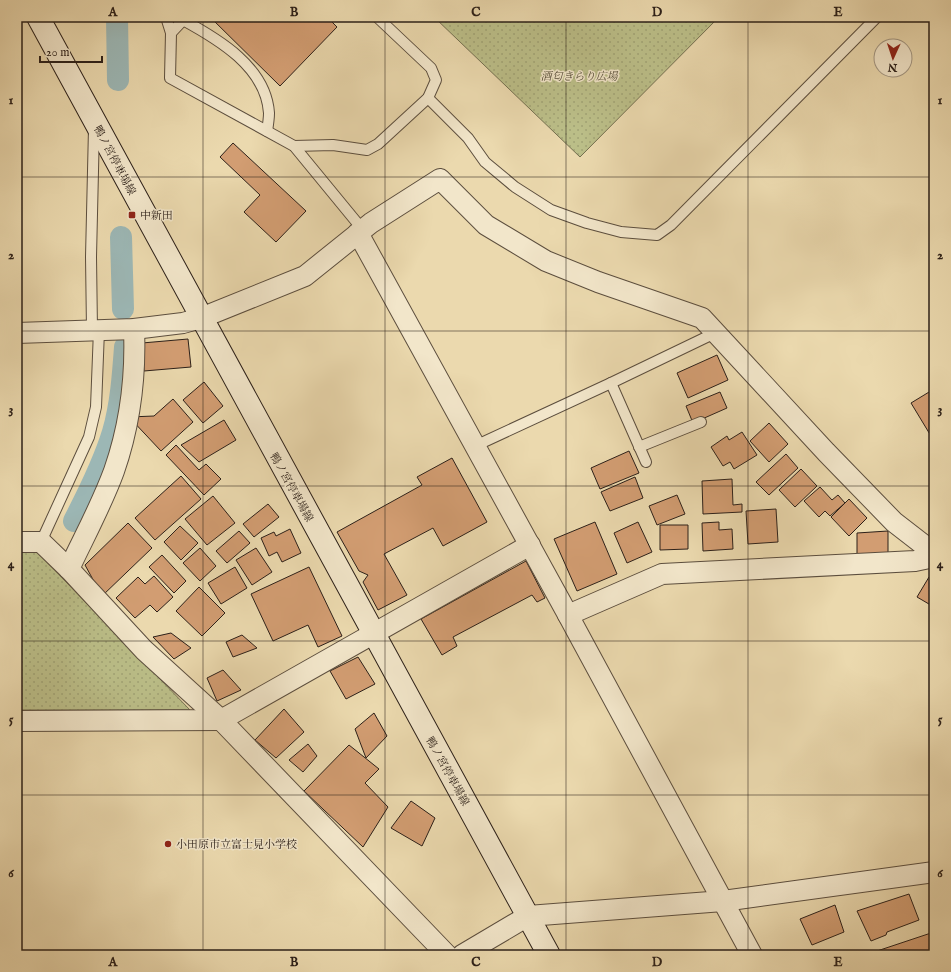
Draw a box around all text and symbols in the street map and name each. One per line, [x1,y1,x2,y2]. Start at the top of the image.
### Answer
text: A [108,4,119,21]
text: B [290,4,299,21]
text: C [471,4,481,21]
text: D [652,4,663,21]
text: E [833,4,843,21]
scale bar [40,38,102,64]
north arrow [873,38,913,78]
text: 20 m [46,45,69,60]
text: N [887,60,899,74]
park label: 酒匂きらり広場 [541,70,618,84]
text: 1 [9,92,14,109]
text: 1 [938,92,943,109]
street label: 鴨ノ宮停車場線 [90,123,138,198]
place label: 中新田 [140,209,173,223]
marker: 中新田 [127,210,137,220]
text: 2 [8,247,14,264]
text: 2 [937,247,943,264]
text: 3 [9,401,14,418]
text: 3 [938,401,943,418]
street label: 鴨ノ宮停車場線 [266,450,316,525]
text: 4 [8,556,15,573]
text: 4 [937,556,944,573]
text: 5 [9,711,14,728]
text: 5 [938,711,943,728]
street label: 鴨ノ宮停車場線 [422,734,472,809]
place label: 小田原市立富士見小学校 [176,838,297,852]
marker: 小田原市立富士見小学校 [163,839,173,849]
text: 6 [8,865,14,882]
text: 6 [937,865,943,882]
text: A [108,954,119,971]
text: B [290,954,299,971]
text: C [471,954,481,971]
text: D [652,954,663,971]
text: E [833,954,843,971]

